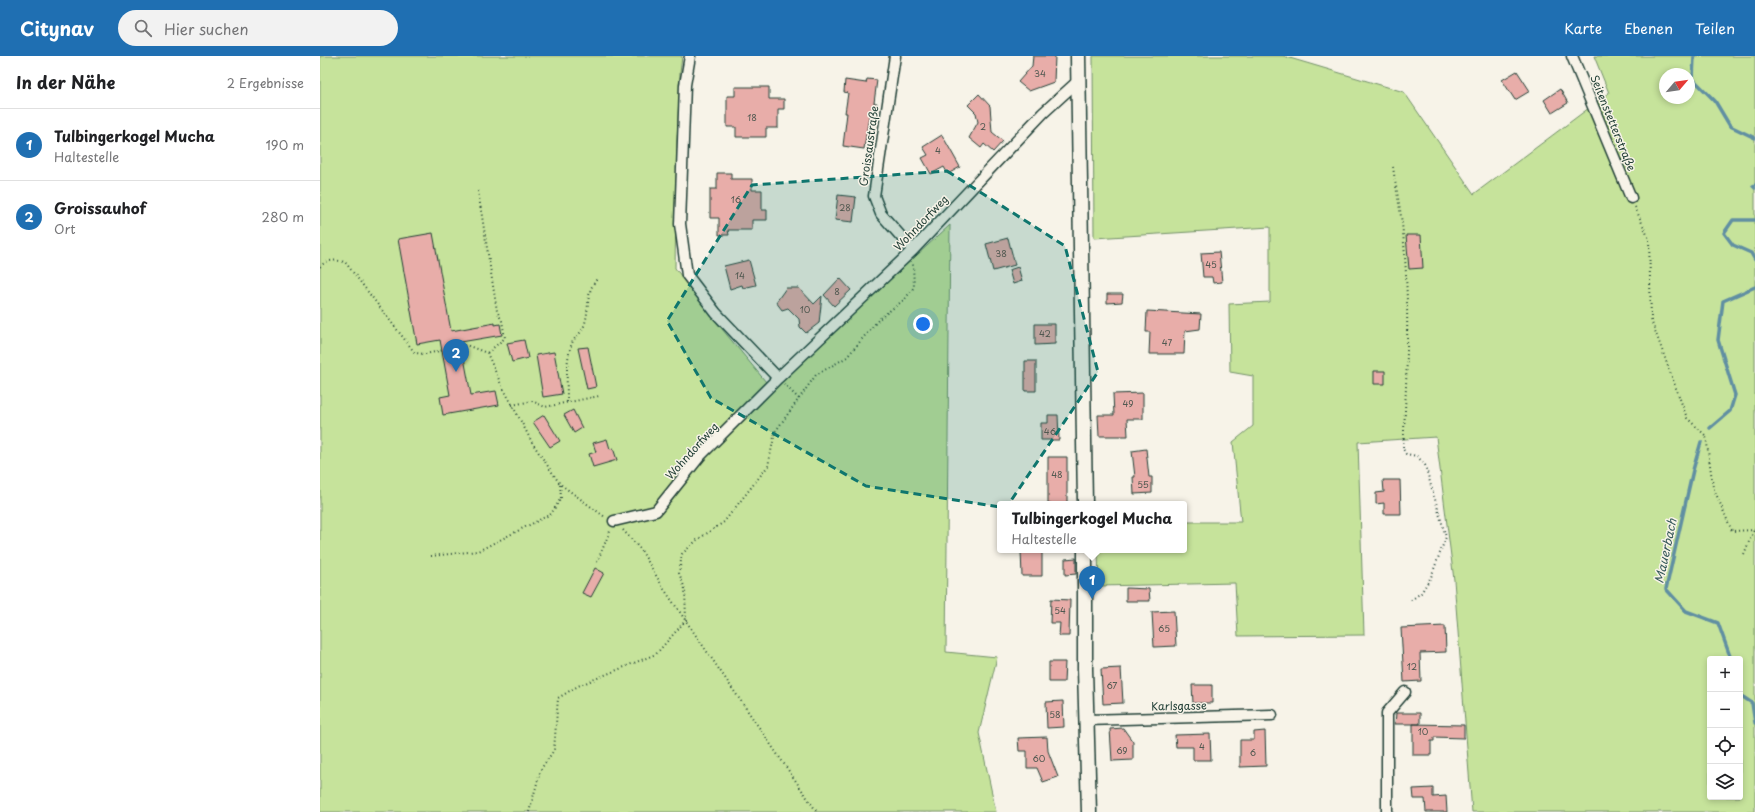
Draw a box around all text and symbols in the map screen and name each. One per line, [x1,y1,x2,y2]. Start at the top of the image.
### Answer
search box [118,10,398,46]
text: Citynav [20,14,94,42]
icon: search [132,17,154,39]
text: Hier suchen [164,17,249,40]
text: Karte [1564,18,1602,39]
text: Ebenen [1624,18,1673,39]
text: Teilen [1695,18,1735,39]
house number: 34 [1034,66,1046,80]
north arrow [1659,68,1695,104]
text: In der Nähe [16,69,115,95]
street label: Seitenstetterstraße [1586,72,1641,174]
text: 2 Ergebnisse [227,73,304,92]
street label: Groissaustraße [854,104,883,187]
house number: 18 [747,110,757,124]
house number: 2 [980,119,986,133]
text: Tulbingerkogel Mucha [54,124,215,147]
text: 1 [26,135,32,154]
text: 190 m [265,135,304,154]
house number: 4 [935,143,941,157]
text: Haltestelle [54,147,119,166]
street label: Wohndorfweg [889,191,952,255]
house number: 16 [731,192,741,206]
text: Groissauhof [54,196,146,219]
house number: 28 [839,200,851,214]
text: 2 [24,207,34,226]
text: 280 m [262,207,304,226]
text: Ort [54,219,76,238]
house number: 38 [995,246,1007,260]
house number: 45 [1205,257,1217,271]
house number: 14 [735,268,745,282]
house number: 8 [834,284,840,298]
house number: 10 [800,302,811,316]
your location [913,314,933,334]
house number: 42 [1039,326,1051,340]
house number: 47 [1162,335,1172,349]
pin: 2 [443,339,469,372]
house number: 49 [1122,396,1134,410]
street label: Wohndorfweg [661,418,722,483]
house number: 46 [1044,424,1056,438]
house number: 48 [1051,467,1063,481]
house number: 55 [1137,477,1149,491]
popup [997,501,1187,553]
text: Tulbingerkogel Mucha [1012,506,1172,529]
water label: Mauerbach [1649,516,1681,585]
text: Haltestelle [1012,529,1077,548]
pin: 1 [1079,566,1105,599]
house number: 54 [1054,603,1066,617]
house number: 65 [1158,621,1170,635]
map controls [1707,656,1743,800]
button: + [1707,656,1743,692]
house number: 12 [1407,659,1417,673]
house number: 67 [1106,678,1118,692]
button: − [1707,692,1743,728]
street label: Karlsgasse [1151,697,1207,714]
house number: 58 [1049,707,1061,721]
house number: 10 [1418,724,1429,738]
button: locate [1707,728,1743,764]
house number: 4 [1199,739,1205,753]
house number: 69 [1116,743,1128,757]
house number: 6 [1250,745,1256,759]
house number: 60 [1033,751,1046,765]
button: layers [1707,764,1743,800]

